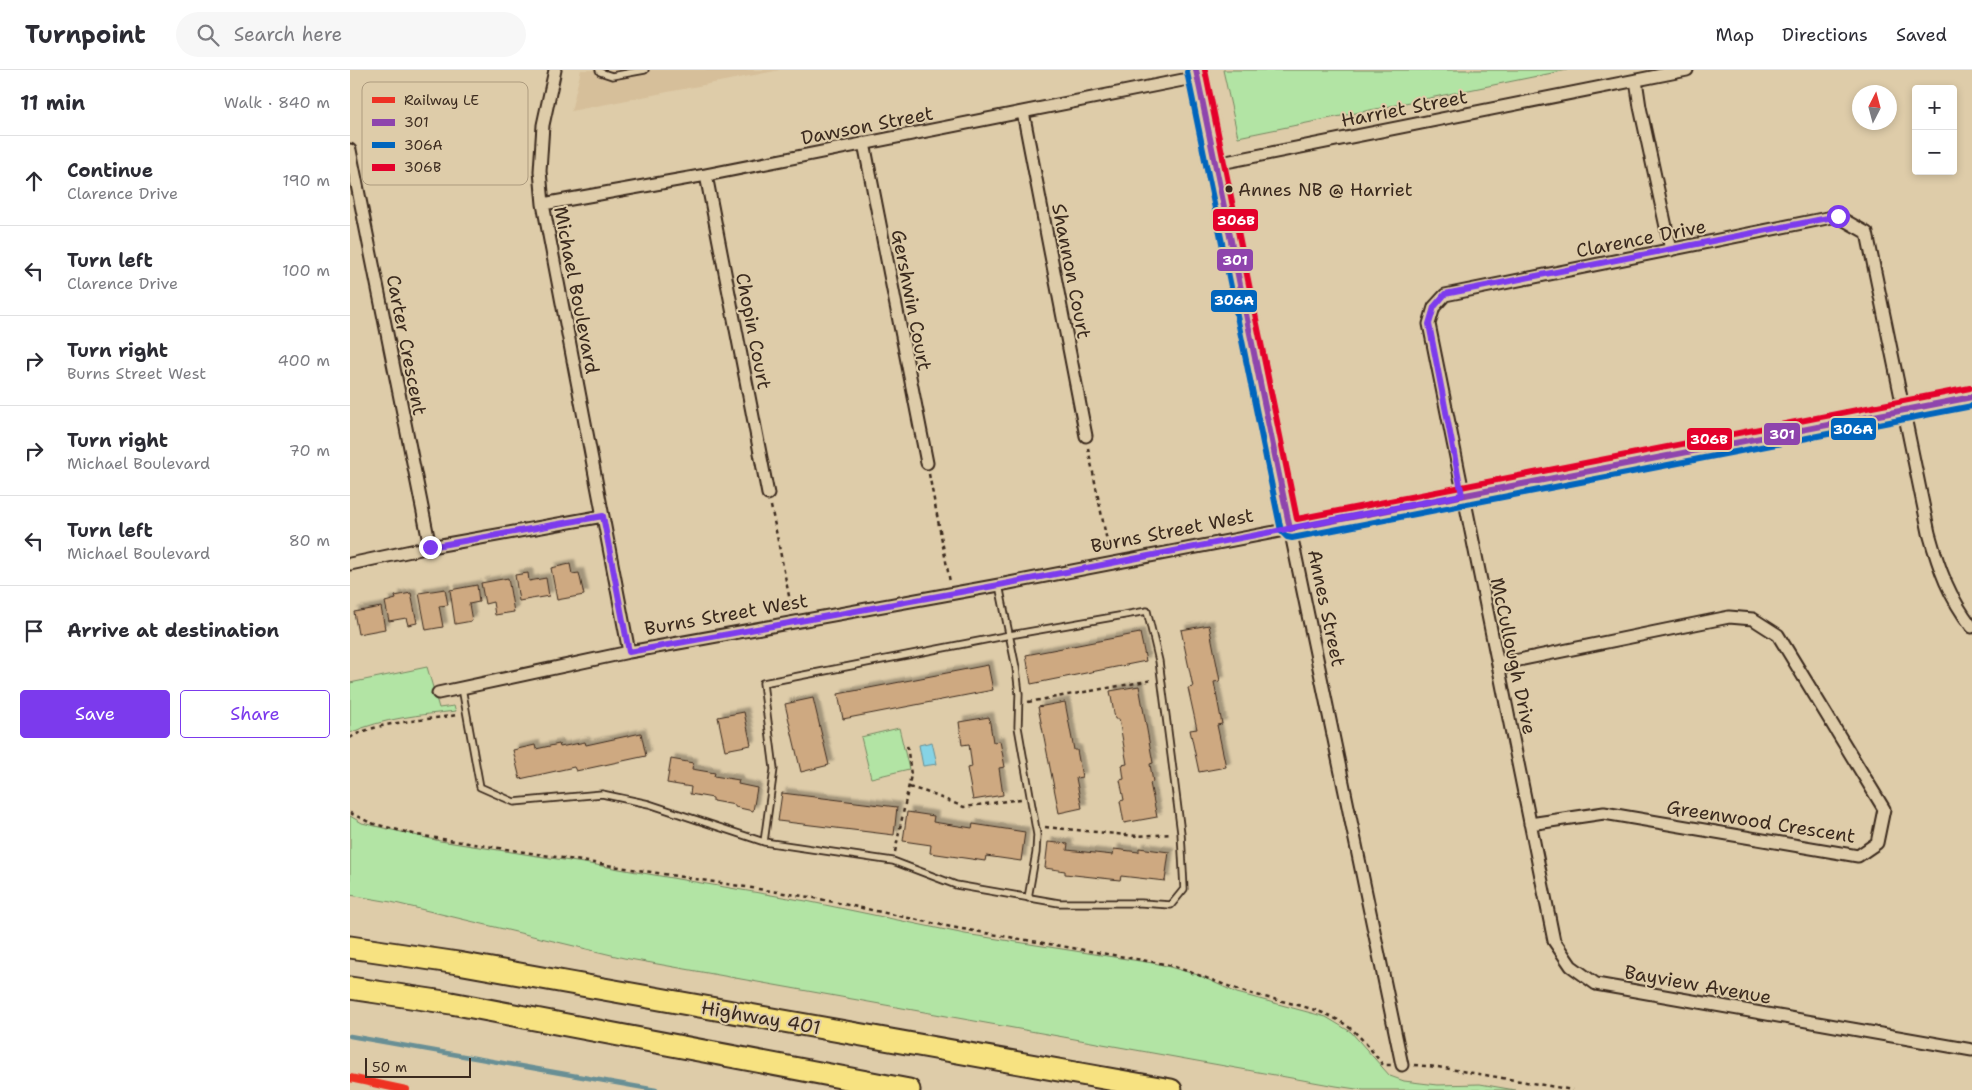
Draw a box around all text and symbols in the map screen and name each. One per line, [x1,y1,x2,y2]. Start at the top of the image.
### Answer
search box [176,12,526,57]
text: Turnpoint [25,19,146,51]
icon: search [194,21,222,49]
text: Search here [234,22,342,47]
text: Map [1716,23,1754,47]
text: Directions [1782,23,1868,47]
text: Saved [1896,23,1947,47]
legend [362,82,528,185]
street label: Harriet Street [1339,84,1469,133]
north arrow [1852,85,1897,130]
map controls [1912,85,1957,175]
button: + [1912,85,1957,130]
text: 11 min [20,89,85,117]
text: Railway LE [404,91,479,109]
text: Walk · 840 m [224,92,330,113]
street label: Dawson Street [799,100,935,151]
text: 301 [404,113,429,131]
button: − [1912,130,1957,175]
text: 306A [404,136,443,154]
text: Continue [67,158,153,183]
text: 306B [404,158,441,176]
icon: ahead [20,167,48,195]
text: 190 m [283,170,330,191]
place label: Annes NB @ Harriet [1238,178,1413,202]
text: Clarence Drive [67,183,178,204]
marker: Annes NB @ Harriet [1224,184,1234,194]
street label: Shannon Court [1046,201,1097,341]
street label: Michael Boulevard [548,204,605,376]
route start [1827,205,1850,228]
line badge: 306B [1212,208,1259,232]
text: 306B [1217,211,1255,229]
street label: Clarence Drive [1574,214,1708,263]
street label: Gershwin Court [886,227,937,373]
text: Turn left [67,248,153,273]
line badge: 301 [1216,248,1254,272]
text: 301 [1222,251,1248,269]
icon: left [20,257,48,285]
text: 100 m [282,260,330,281]
street label: Chopin Court [730,271,777,392]
text: Clarence Drive [67,273,178,294]
street label: Carter Crescent [381,273,432,418]
line badge: 306A [1210,289,1258,313]
text: 306A [1214,291,1254,309]
text: Turn right [67,338,168,363]
icon: right [20,347,48,375]
text: 400 m [277,350,330,371]
text: Burns Street West [67,363,206,384]
line badge: 306A [1830,417,1877,441]
text: 306A [1833,420,1873,438]
line badge: 301 [1763,422,1801,446]
text: 301 [1769,425,1795,443]
line badge: 306B [1686,427,1733,451]
text: Turn right [67,428,168,453]
text: 306B [1690,430,1728,448]
icon: right [20,437,48,465]
text: 70 m [289,440,330,461]
text: Michael Boulevard [67,453,210,474]
street label: Burns Street West [1089,502,1256,559]
text: Turn left [67,518,153,543]
icon: left [20,527,48,555]
text: 80 m [289,530,330,551]
route end [419,536,442,559]
text: Michael Boulevard [67,543,210,564]
street label: Annes Street [1302,547,1351,669]
street label: McCullough Drive [1485,575,1542,737]
street label: Burns Street West [642,588,810,641]
icon: arrive [20,617,48,645]
text: Arrive at destination [67,618,279,643]
button: Save [20,690,170,738]
button: Share [180,690,330,738]
street label: Greenwood Crescent [1665,794,1857,849]
street label: Bayview Avenue [1622,959,1773,1010]
street label: Highway 401 [699,995,823,1040]
scale bar [365,1055,471,1078]
text: 50 m [372,1058,407,1076]

